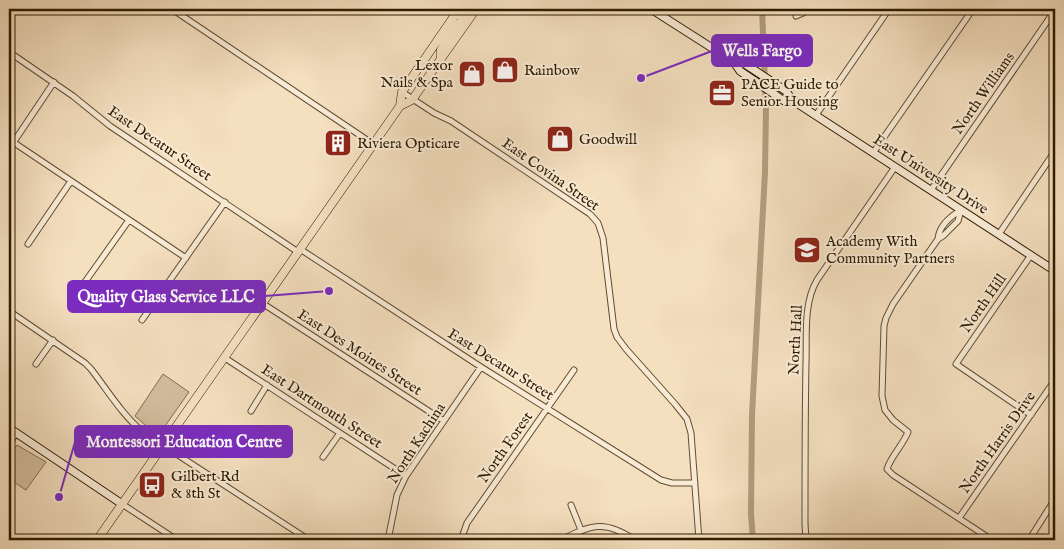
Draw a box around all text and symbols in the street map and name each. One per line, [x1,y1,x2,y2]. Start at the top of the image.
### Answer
callout: Wells Fargo [712,35,812,66]
text: Wells Fargo [721,42,802,62]
street label: North Williams [948,48,1019,138]
shop icon: Rainbow [490,55,520,85]
place label: Lexor Nails & Spa [380,56,454,92]
shop icon: Lexor Nails & Spa [457,59,487,89]
place label: Rainbow [524,61,581,80]
place label: PACE Guide to Senior Housing [741,75,839,111]
office icon: PACE Guide to Senior Housing [707,78,737,108]
street label: East Decatur Street [104,102,215,185]
shop icon: Goodwill [545,124,575,154]
building icon: Riviera Opticare [323,128,353,158]
place label: Goodwill [579,130,638,149]
street label: East University Drive [869,130,992,219]
place label: Riviera Opticare [357,134,460,153]
street label: East Covina Street [498,134,603,215]
place label: Academy With Community Partners [825,232,955,268]
school or university icon: Academy With Community Partners [792,235,822,265]
street label: North Hill [956,269,1011,336]
callout: Quality Glass Service LLC [68,281,265,312]
text: Quality Glass Service LLC [77,288,255,308]
street label: North Hall [784,304,807,376]
street label: East Des Moines Street [294,305,426,400]
street label: East Decatur Street [444,324,557,405]
street label: East Dartmouth Street [258,360,386,453]
street label: North Harris Drive [955,387,1040,497]
street label: North Kachina [383,399,450,487]
street label: North Forest [474,408,537,487]
callout: Montessori Education Centre [75,426,292,457]
text: Montessori Education Centre [86,433,283,453]
place label: Gilbert Rd & 8th St [171,467,240,503]
bus stop icon: Gilbert Rd & 8th St [137,470,167,500]

